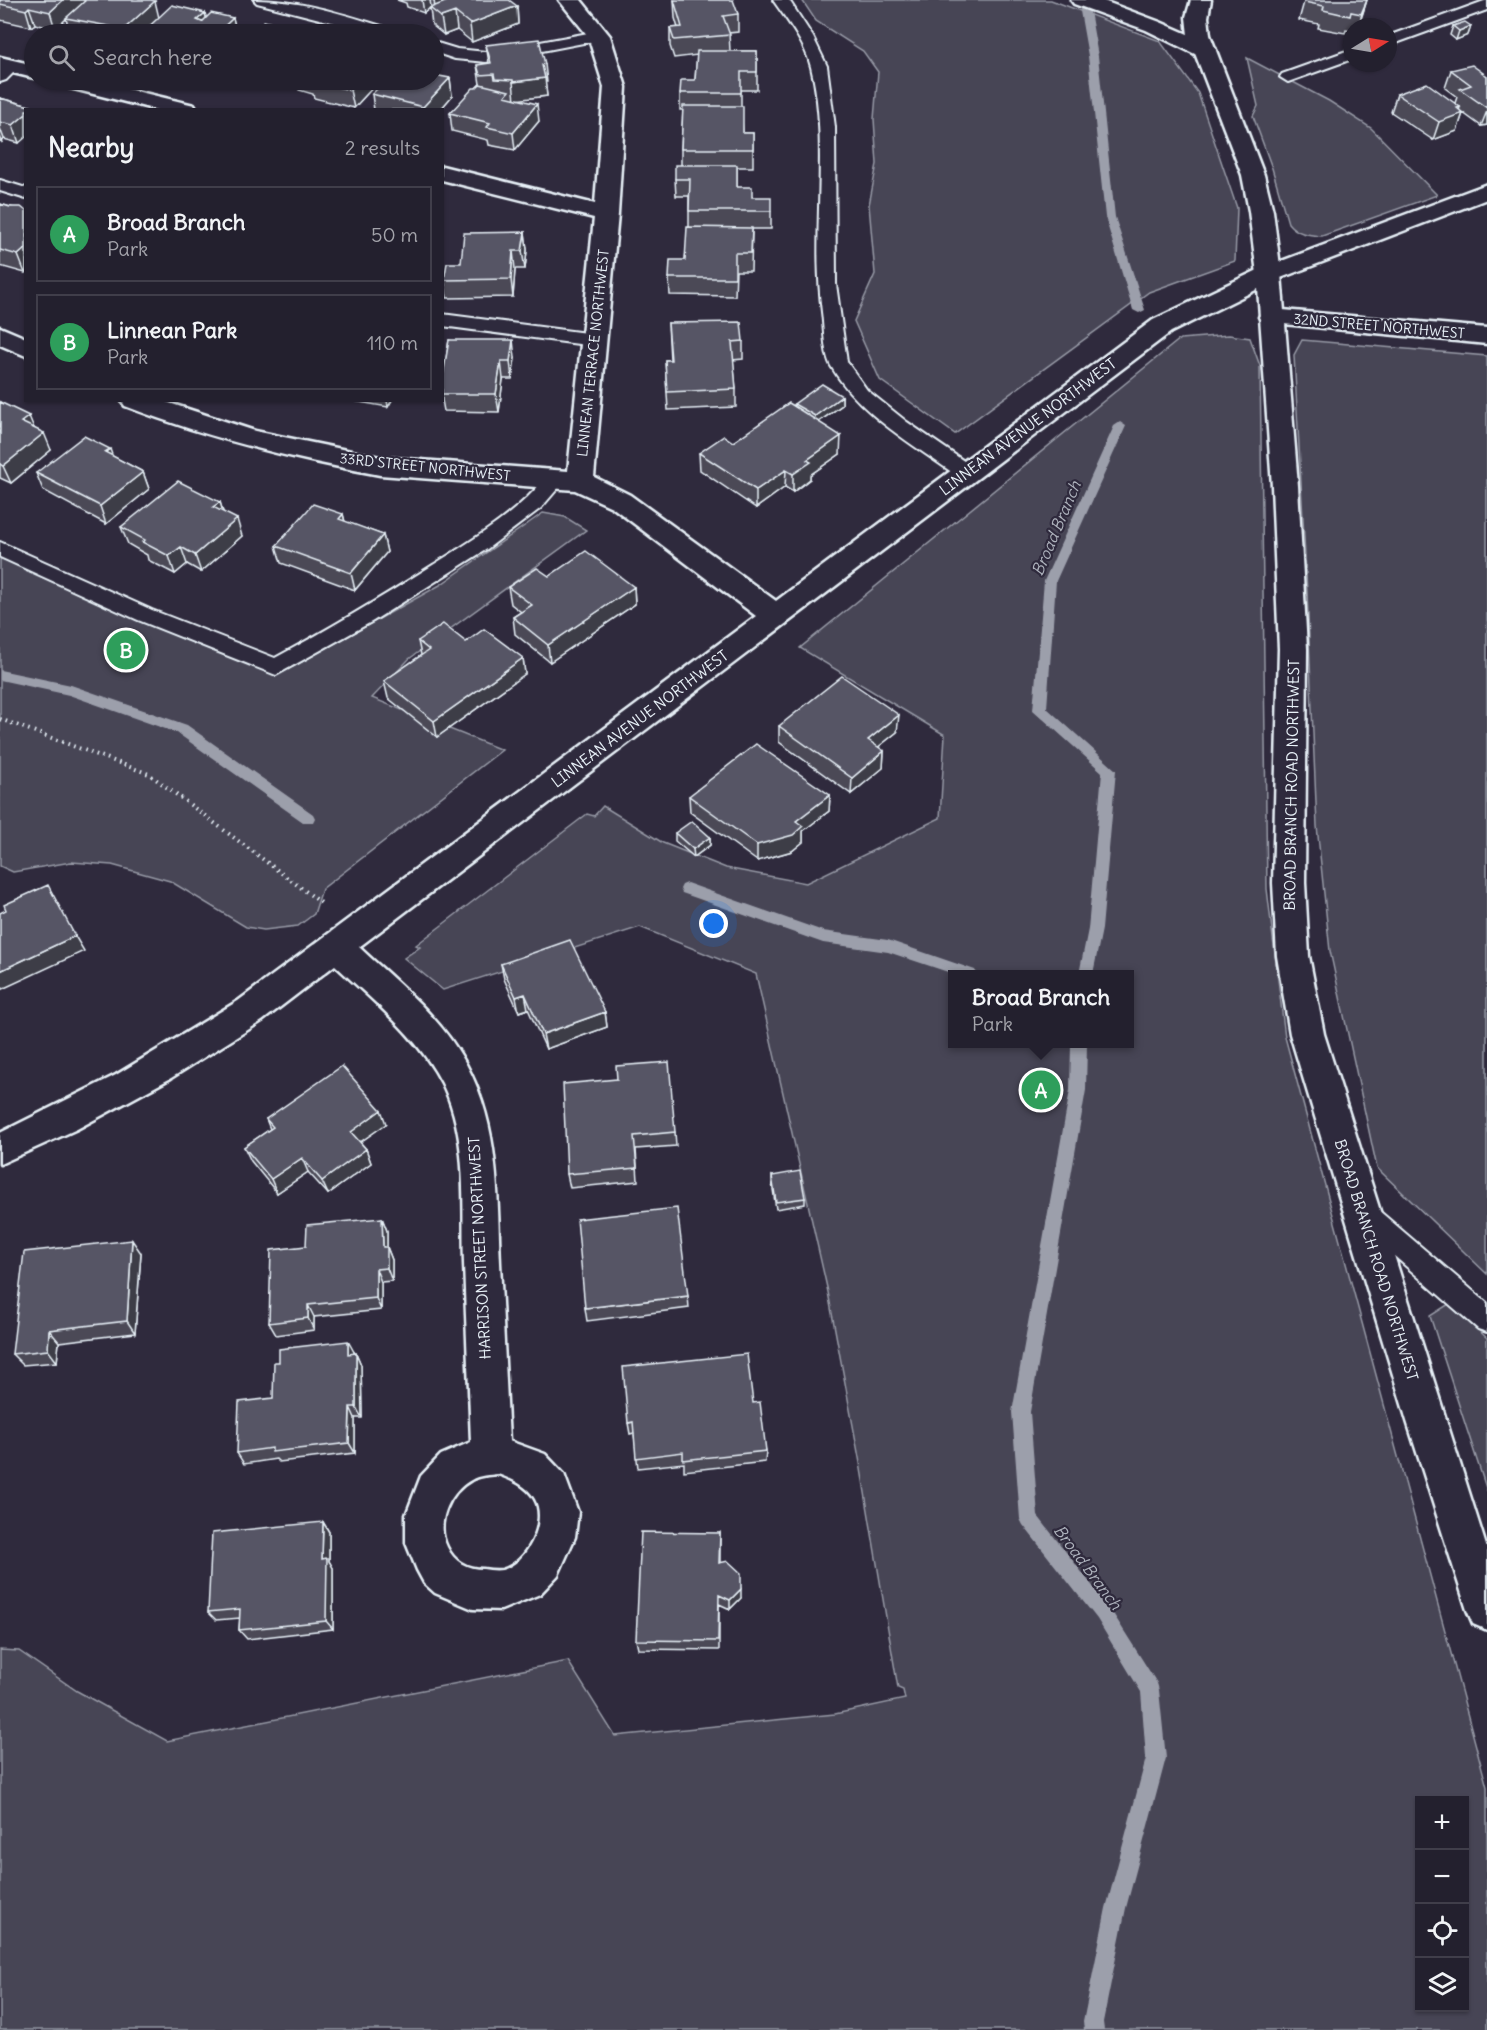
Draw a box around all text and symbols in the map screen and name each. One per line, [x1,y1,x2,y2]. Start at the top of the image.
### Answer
north arrow [1343,18,1397,72]
search box [24,24,444,90]
icon: search [45,41,78,74]
text: Search here [93,43,212,71]
text: Nearby [48,131,134,164]
text: 2 results [345,135,420,160]
text: Broad Branch [107,208,246,236]
text: A [63,222,76,247]
text: 50 m [371,222,418,247]
text: Park [107,236,148,261]
street label: LINNEAN TERRACE NORTHWEST [573,248,613,458]
street label: 32ND STREET NORTHWEST [1293,310,1465,342]
text: Linnean Park [107,316,237,344]
text: B [63,330,76,355]
text: 110 m [367,330,418,355]
text: Park [107,344,148,369]
street label: LINNEAN AVENUE NORTHWEST [936,354,1120,499]
street label: 33RD STREET NORTHWEST [339,449,511,485]
water label: Broad Branch [1027,477,1085,578]
pin: B [106,628,146,672]
street label: LINNEAN AVENUE NORTHWEST [548,646,732,791]
street label: BROAD BRANCH ROAD NORTHWEST [1280,659,1303,911]
your location [699,909,728,938]
popup [948,970,1134,1048]
text: Broad Branch [972,983,1110,1011]
text: Park [972,1011,1013,1036]
pin: A [1022,1068,1060,1112]
street label: HARRISON STREET NORTHWEST [464,1136,495,1360]
street label: BROAD BRANCH ROAD NORTHWEST [1331,1137,1422,1383]
water label: Broad Branch [1050,1521,1127,1614]
map controls [1415,1796,1469,2012]
button: + [1415,1796,1469,1850]
button: − [1415,1850,1469,1904]
button: locate [1415,1904,1469,1958]
button: layers [1415,1958,1469,2012]

